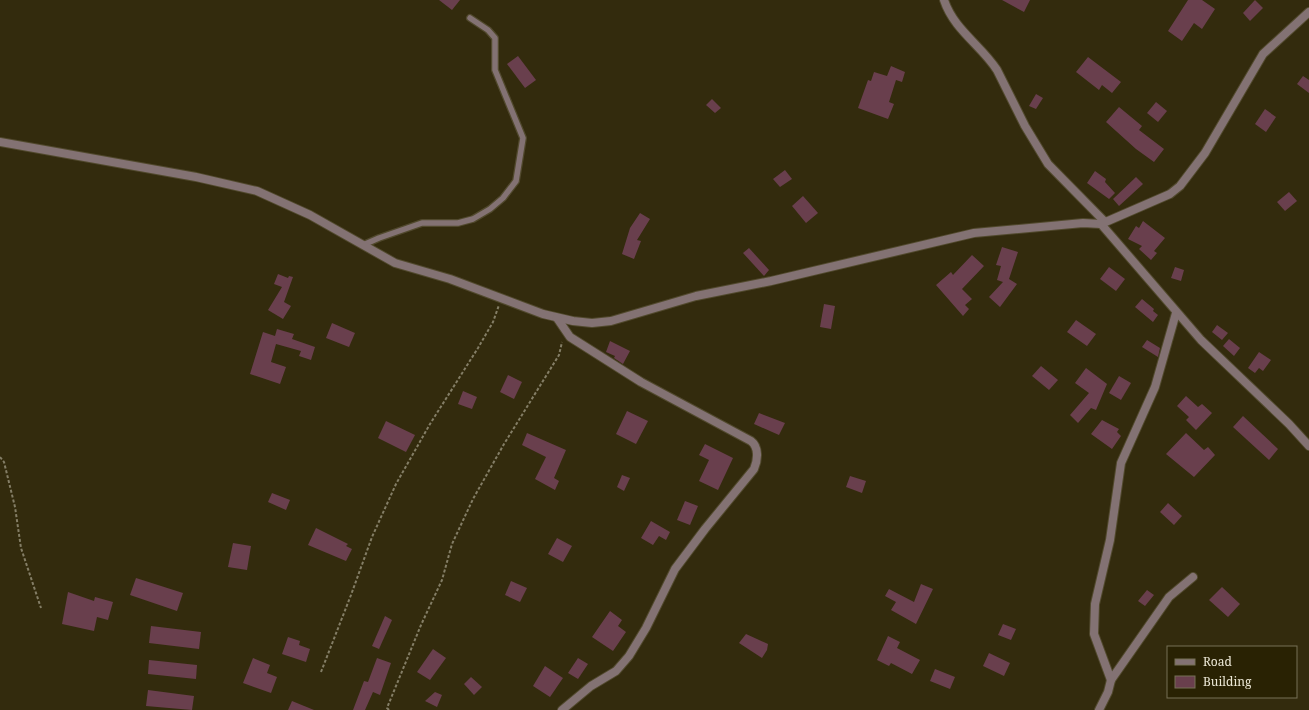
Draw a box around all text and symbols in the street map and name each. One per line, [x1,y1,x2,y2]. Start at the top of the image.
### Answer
legend [1167,646,1297,698]
text: Road [1203,653,1233,670]
text: Building [1203,673,1252,690]

